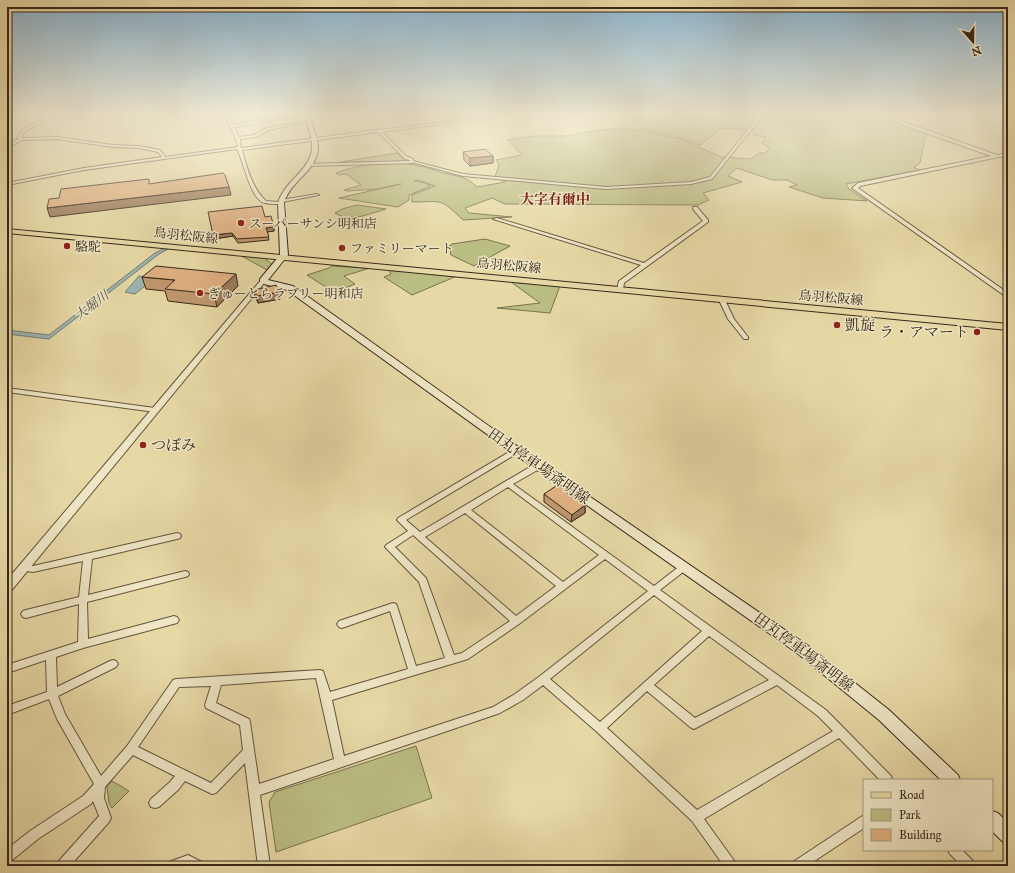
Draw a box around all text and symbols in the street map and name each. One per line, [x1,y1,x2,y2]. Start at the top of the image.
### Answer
north arrow [953,22,993,62]
text: N [969,43,983,59]
district label: 大字有爾中 [520,191,590,208]
place label: スーパーサンシ明和店 [249,216,377,232]
marker: スーパーサンシ明和店 [236,218,246,228]
street label: 鳥羽松阪線 [153,225,219,247]
place label: 駱駝 [75,239,101,255]
marker: 駱駝 [62,241,72,251]
place label: ファミリーマート [350,241,454,257]
marker: ファミリーマート [337,243,347,253]
street label: 鳥羽松阪線 [476,255,542,277]
water label: 大堀川 [71,286,114,324]
place label: ぎゅーとらラブリー明和店 [208,286,363,302]
street label: 鳥羽松阪線 [798,287,864,309]
marker: ぎゅーとらラブリー明和店 [195,288,205,298]
place label: 凱旋 [845,316,875,334]
marker: 凱旋 [832,320,842,330]
place label: ラ・アマート [879,323,969,341]
marker: ラ・アマート [972,327,982,337]
street label: 田丸停車場斎明線 [485,424,593,508]
place label: つぼみ [151,436,196,454]
marker: つぼみ [138,440,148,450]
street label: 田丸停車場斎明線 [751,609,857,695]
legend [863,779,993,851]
text: Road [899,788,925,802]
text: Park [899,808,921,822]
text: Building [899,828,942,843]

